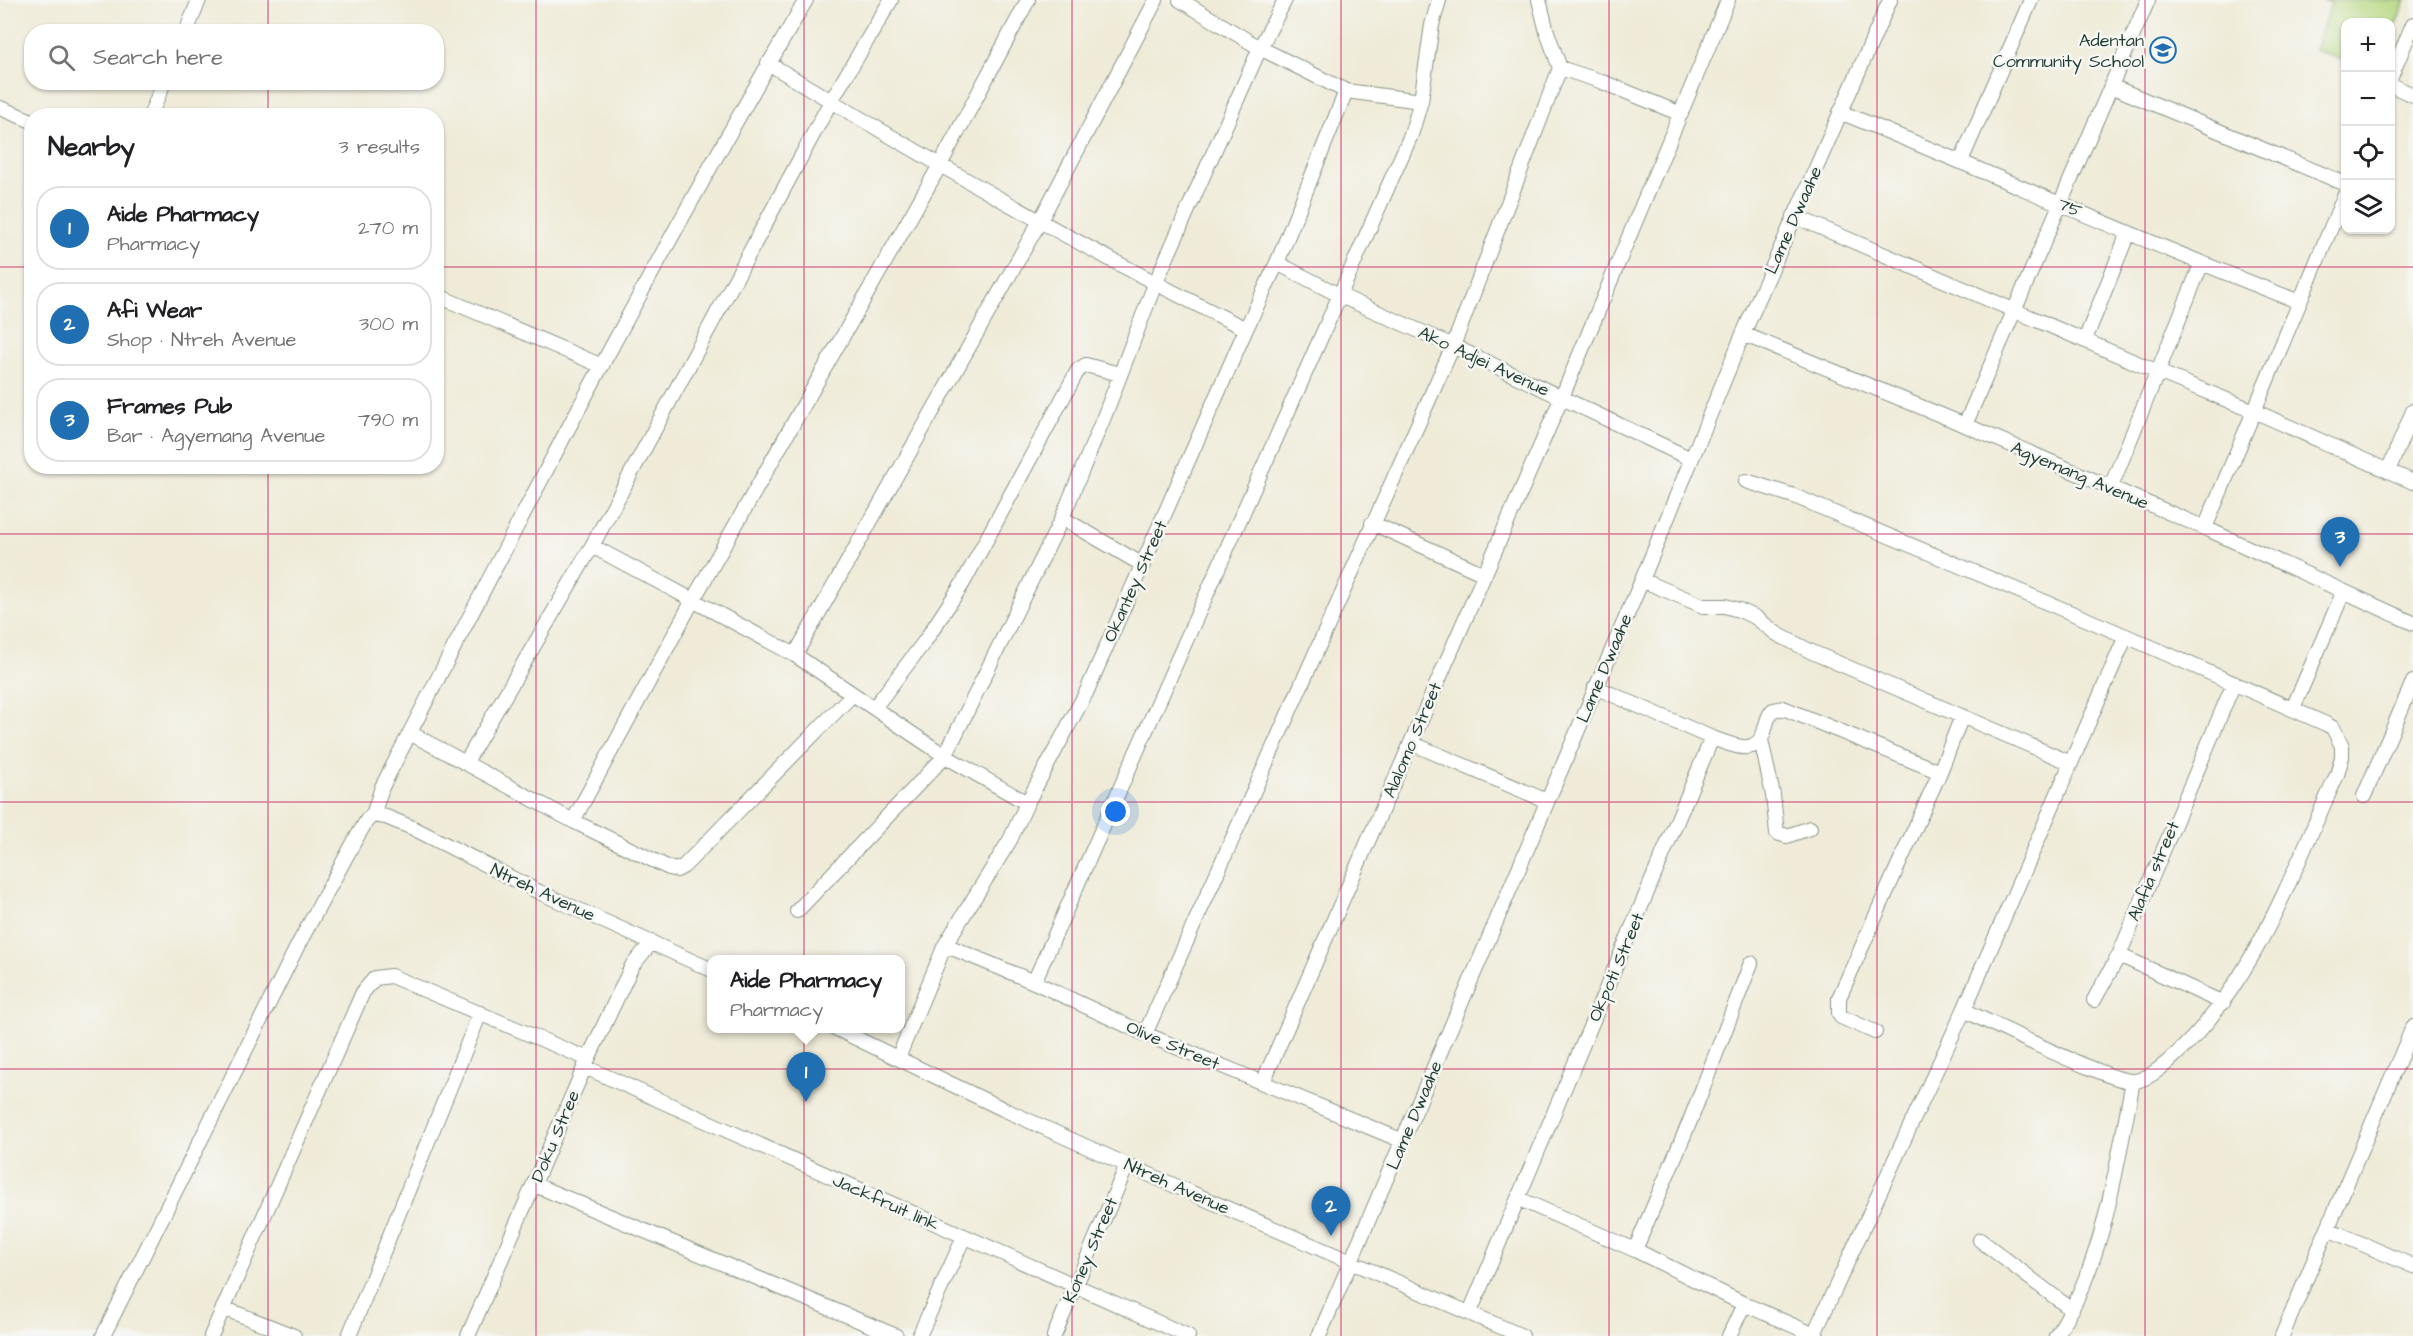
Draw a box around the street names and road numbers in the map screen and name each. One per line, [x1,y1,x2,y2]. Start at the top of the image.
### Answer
street label: Lame Dwaahe [1758,162,1829,278]
street label: 75 [2054,191,2086,224]
street label: Ako Adjei Avenue [1414,320,1554,403]
street label: Agyemang Avenue [2007,435,2153,517]
street label: Okantey Street [1097,516,1175,646]
street label: Lame Dwaahe [1570,610,1639,726]
street label: Alalomo Street [1377,678,1448,802]
street label: Alafia street [2121,817,2186,925]
street label: Ntreh Avenue [486,857,599,928]
street label: Okpoti Street [1582,908,1651,1025]
street label: Olive Street [1122,1015,1224,1077]
street label: Lame Dwaahe [1380,1057,1449,1173]
street label: Doku Stree [525,1086,586,1186]
street label: Ntreh Avenue [1120,1152,1234,1221]
street label: Jackfruit link [829,1168,943,1237]
street label: Koney Street [1057,1193,1125,1307]

